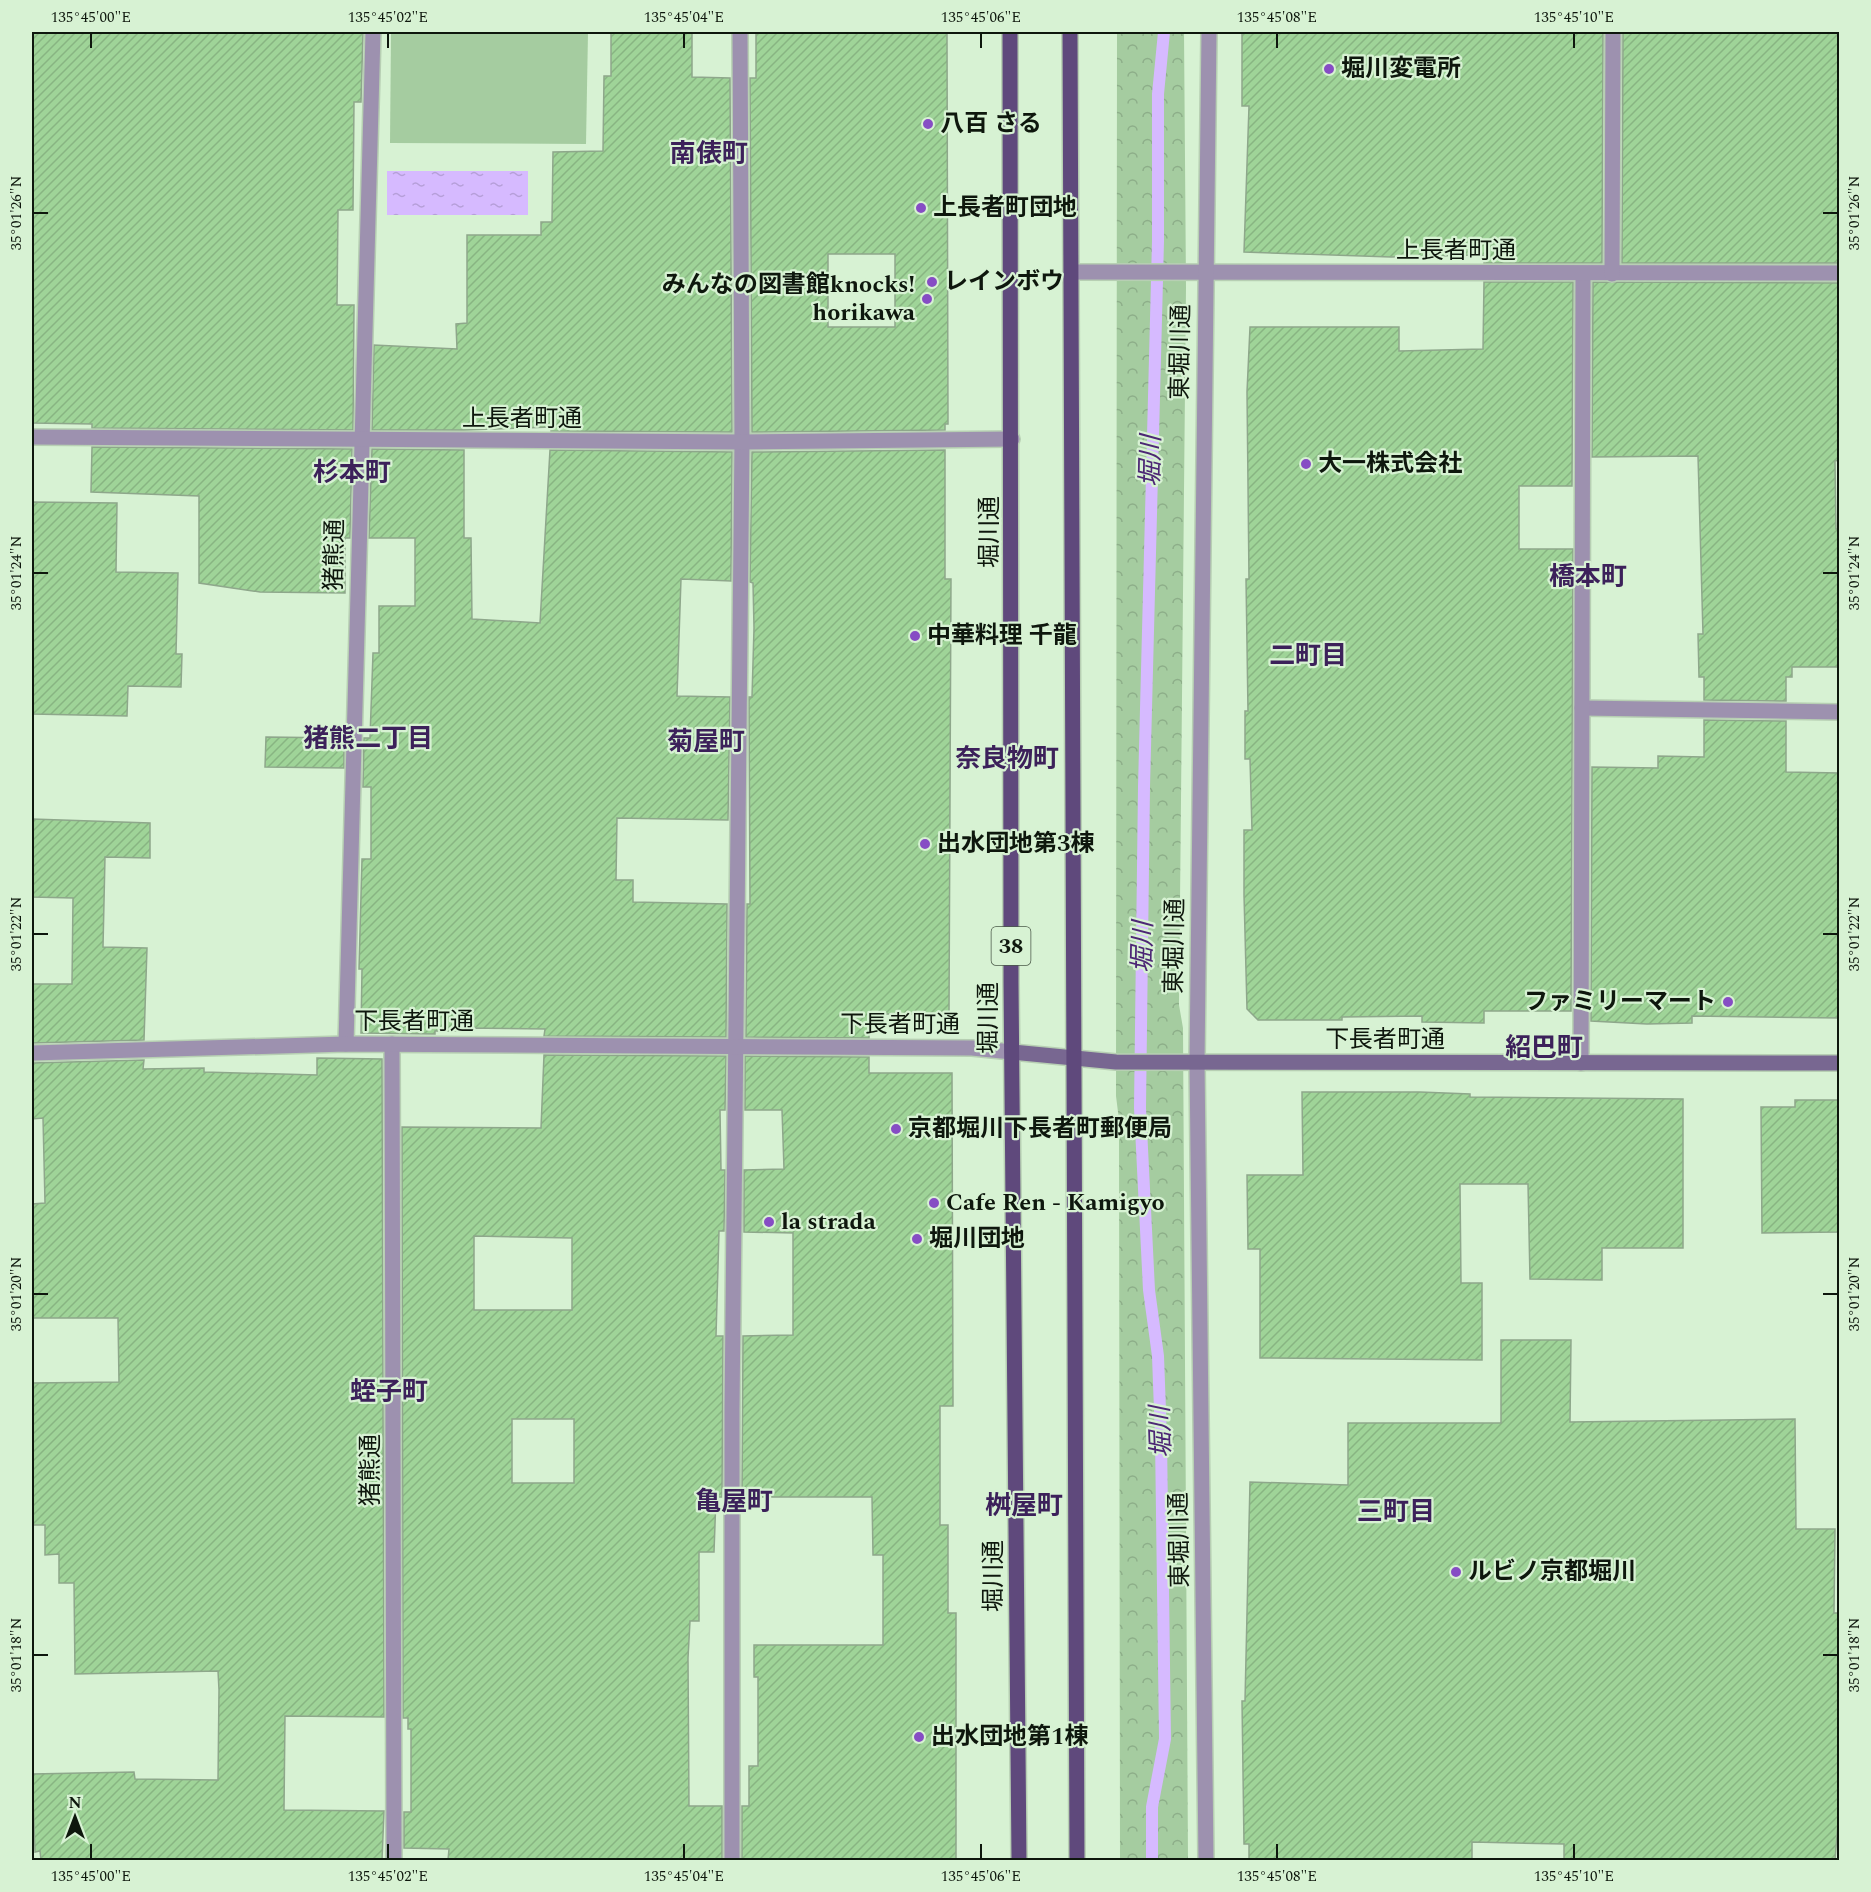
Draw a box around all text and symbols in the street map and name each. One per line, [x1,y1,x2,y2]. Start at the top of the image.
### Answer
text: 135°45'00"E [51,6,131,29]
text: 135°45'02"E [348,6,428,29]
text: 135°45'04"E [644,6,724,29]
text: 135°45'06"E [941,6,1021,29]
text: 135°45'08"E [1237,6,1317,29]
text: 135°45'10"E [1534,6,1614,29]
place label: 堀川変電所 [1341,51,1461,87]
marker: 堀川変電所 [1322,62,1336,76]
place label: 八百 さる [940,106,1042,142]
marker: 八百 さる [921,117,935,131]
district label: 南俵町 [670,134,748,174]
text: 35°01'26"N [5,175,28,251]
text: 35°01'26"N [1843,175,1866,251]
place label: 上長者町団地 [933,190,1077,226]
marker: 上長者町団地 [914,201,928,215]
street label: 上長者町通 [1396,233,1516,269]
place label: レインボウ [944,264,1064,300]
place label: みんなの図書館knocks! horikawa [662,267,916,331]
marker: レインボウ [925,275,939,289]
marker: みんなの図書館knocks! horikawa [920,292,934,306]
street label: 東堀川通 [1162,304,1200,400]
street label: 上長者町通 [462,401,582,437]
water label: 堀川 [1131,432,1172,487]
place label: 大一株式会社 [1318,446,1462,482]
district label: 杉本町 [313,453,391,493]
marker: 大一株式会社 [1299,457,1313,471]
street label: 堀川通 [972,496,1008,568]
street label: 猪熊通 [316,519,354,591]
text: 35°01'24"N [5,535,28,611]
text: 35°01'24"N [1843,535,1866,611]
district label: 橋本町 [1549,557,1627,597]
place label: 中華料理 千龍 [927,618,1077,654]
marker: 中華料理 千龍 [908,629,922,643]
district label: 二町目 [1269,636,1347,676]
district label: 猪熊二丁目 [303,719,433,759]
district label: 菊屋町 [667,722,745,762]
district label: 奈良物町 [955,739,1059,779]
place label: 出水団地第3棟 [937,826,1094,862]
marker: 出水団地第3棟 [918,837,932,851]
text: 35°01'22"N [5,896,28,972]
text: 35°01'22"N [1843,896,1866,972]
street label: 東堀川通 [1156,898,1194,994]
water label: 堀川 [1123,918,1164,973]
road number: 38 [992,927,1030,965]
street label: 堀川通 [971,982,1007,1054]
place label: ファミリーマート [1524,984,1716,1020]
marker: ファミリーマート [1721,995,1735,1009]
street label: 下長者町通 [354,1004,474,1040]
street label: 下長者町通 [840,1007,960,1043]
street label: 下長者町通 [1325,1022,1445,1058]
district label: 紹巴町 [1505,1028,1583,1068]
place label: 京都堀川下長者町郵便局 [908,1111,1172,1147]
marker: 京都堀川下長者町郵便局 [889,1122,903,1136]
place label: Cafe Ren - Kamigyo [946,1185,1165,1221]
marker: Cafe Ren - Kamigyo [927,1196,941,1210]
place label: la strada [781,1204,877,1240]
marker: la strada [762,1215,776,1229]
place label: 堀川団地 [929,1221,1025,1257]
marker: 堀川団地 [910,1232,924,1246]
text: 35°01'20"N [5,1256,28,1332]
text: 35°01'20"N [1843,1256,1866,1332]
district label: 蛭子町 [350,1372,428,1412]
water label: 堀川 [1140,1402,1182,1459]
street label: 猪熊通 [353,1434,389,1506]
district label: 亀屋町 [695,1482,773,1522]
district label: 桝屋町 [985,1486,1063,1526]
street label: 東堀川通 [1161,1492,1199,1588]
district label: 三町目 [1357,1492,1435,1532]
street label: 堀川通 [976,1540,1012,1612]
place label: ルビノ京都堀川 [1468,1554,1636,1590]
marker: ルビノ京都堀川 [1449,1565,1463,1579]
text: 35°01'18"N [5,1617,28,1693]
text: 35°01'18"N [1843,1617,1866,1693]
place label: 出水団地第1棟 [931,1719,1088,1755]
marker: 出水団地第1棟 [912,1730,926,1744]
north arrow [45,1787,105,1847]
text: N [68,1791,82,1815]
text: 135°45'00"E [51,1865,131,1888]
text: 135°45'02"E [348,1865,428,1888]
text: 135°45'04"E [644,1865,724,1888]
text: 135°45'06"E [941,1865,1021,1888]
text: 135°45'08"E [1237,1865,1317,1888]
text: 135°45'10"E [1534,1865,1614,1888]

